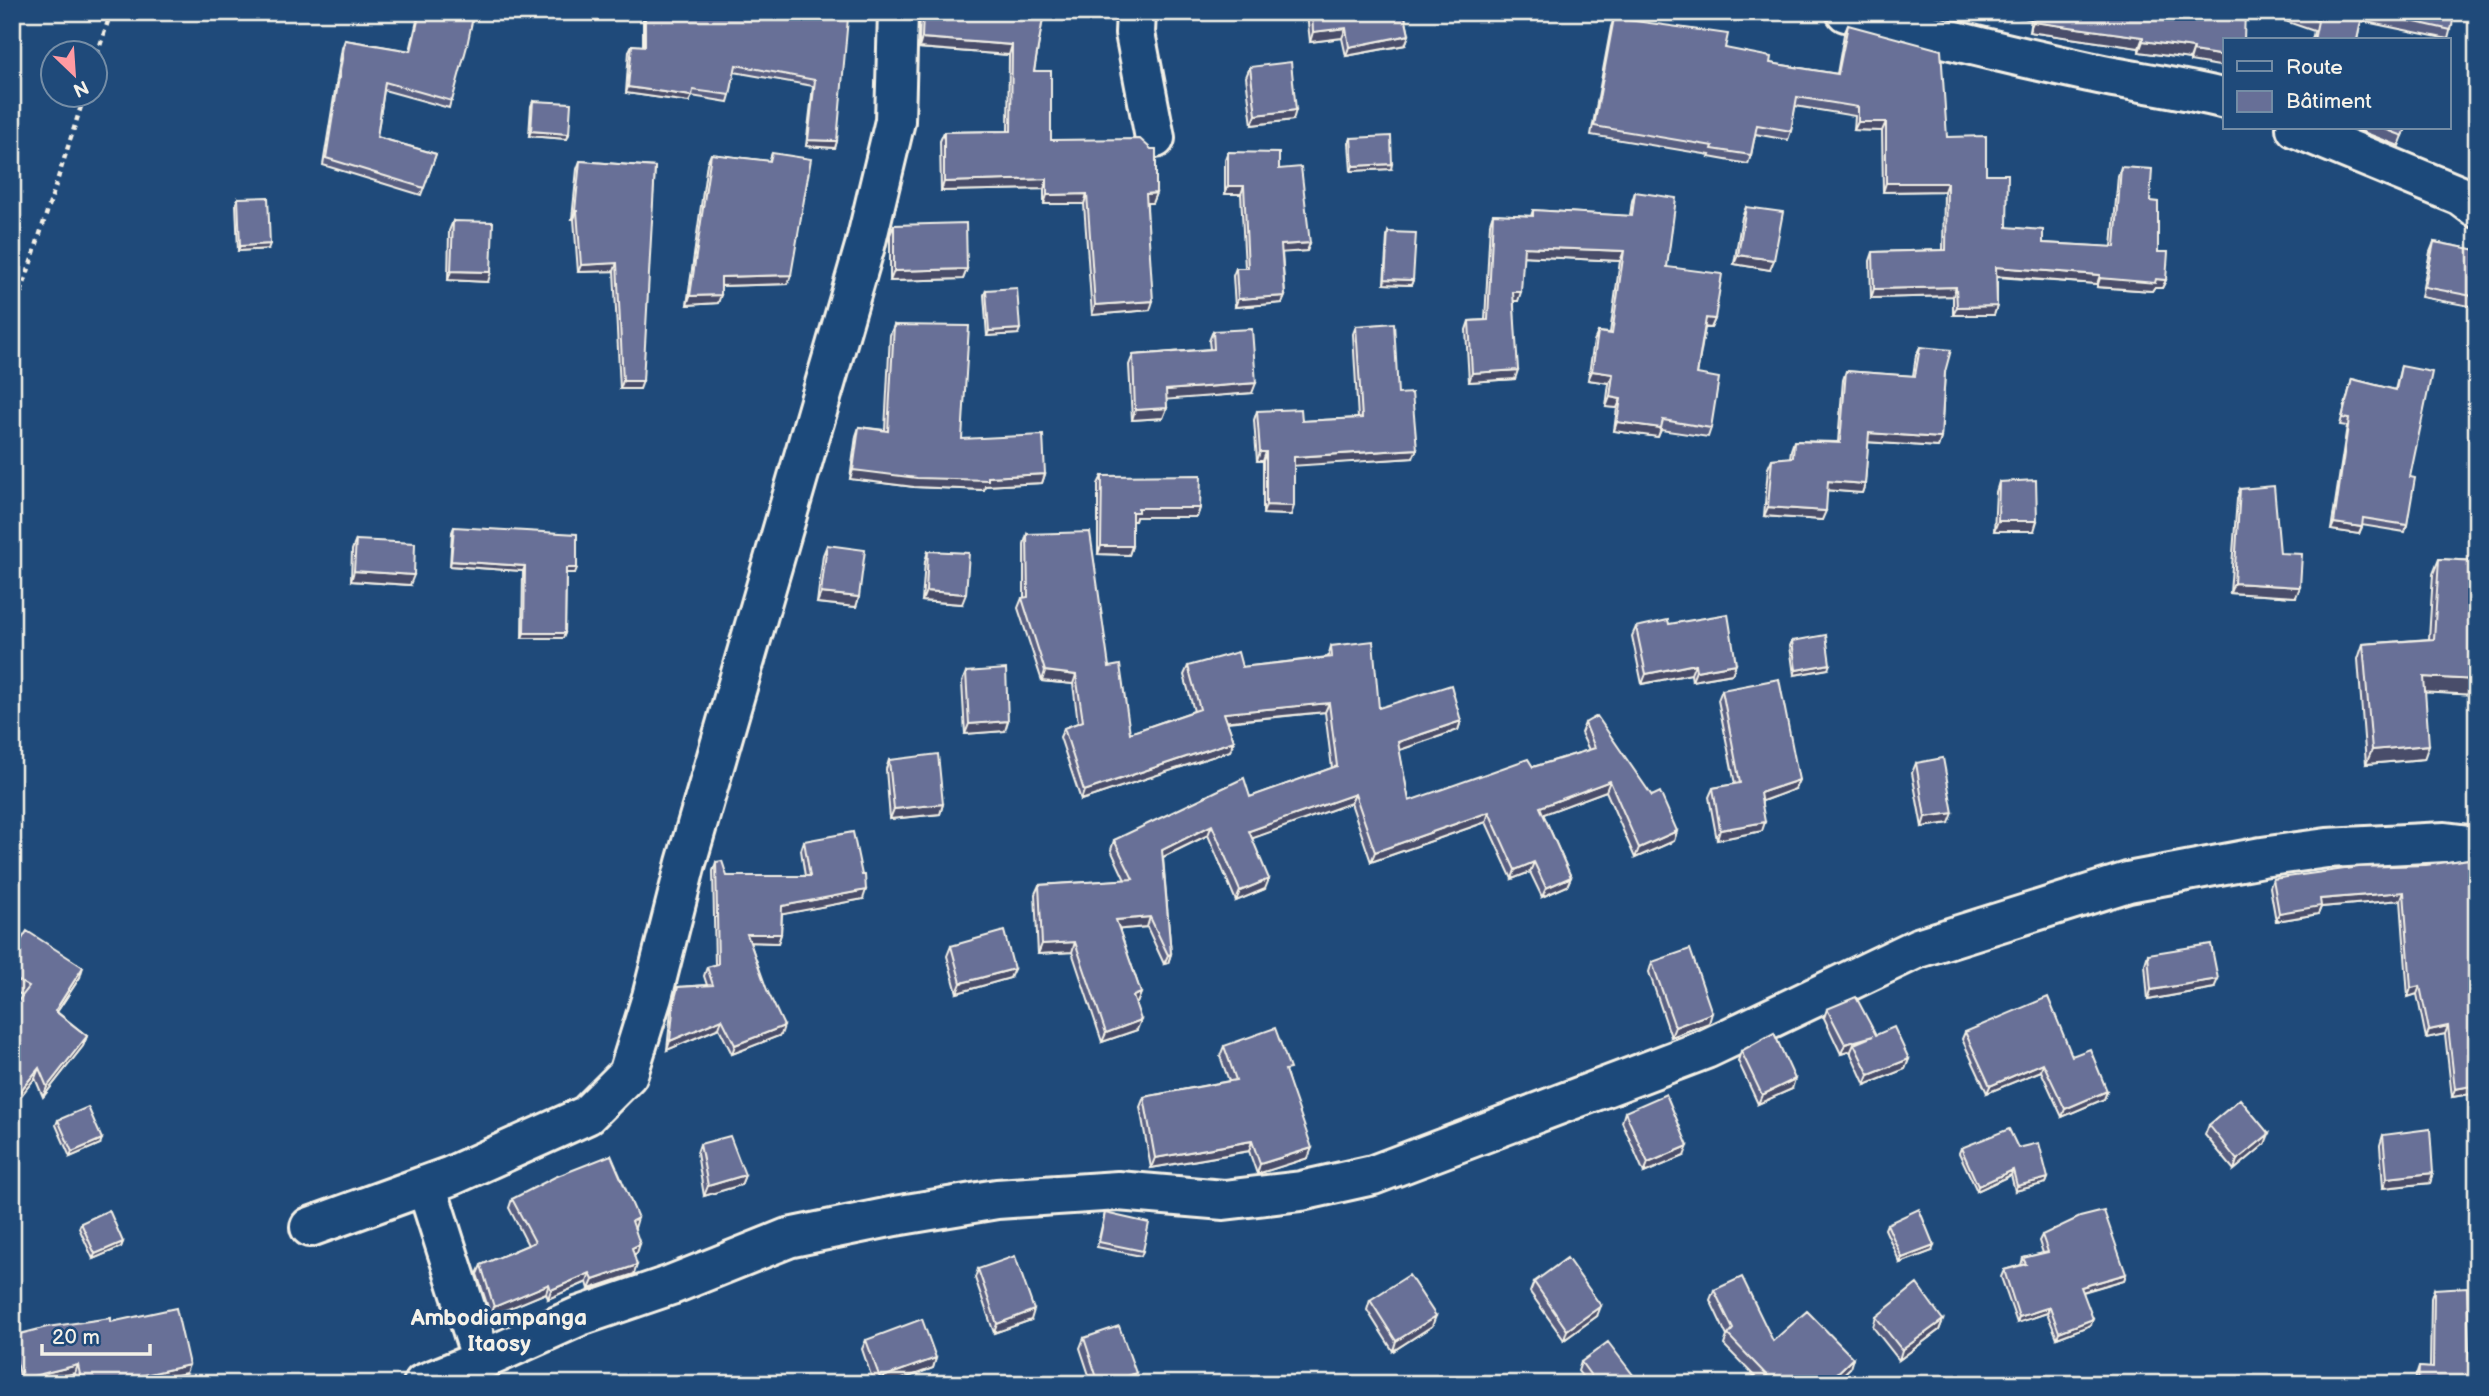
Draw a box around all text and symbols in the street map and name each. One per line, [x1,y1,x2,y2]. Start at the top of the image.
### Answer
north arrow [38,38,108,108]
legend [2223,38,2450,130]
text: Route [2286,55,2343,80]
text: N [69,75,92,101]
text: Bâtiment [2286,89,2372,114]
district label: Ambodiampanga Itaosy [410,1304,587,1358]
scale bar [42,1312,150,1356]
text: 20 m [52,1325,100,1350]

